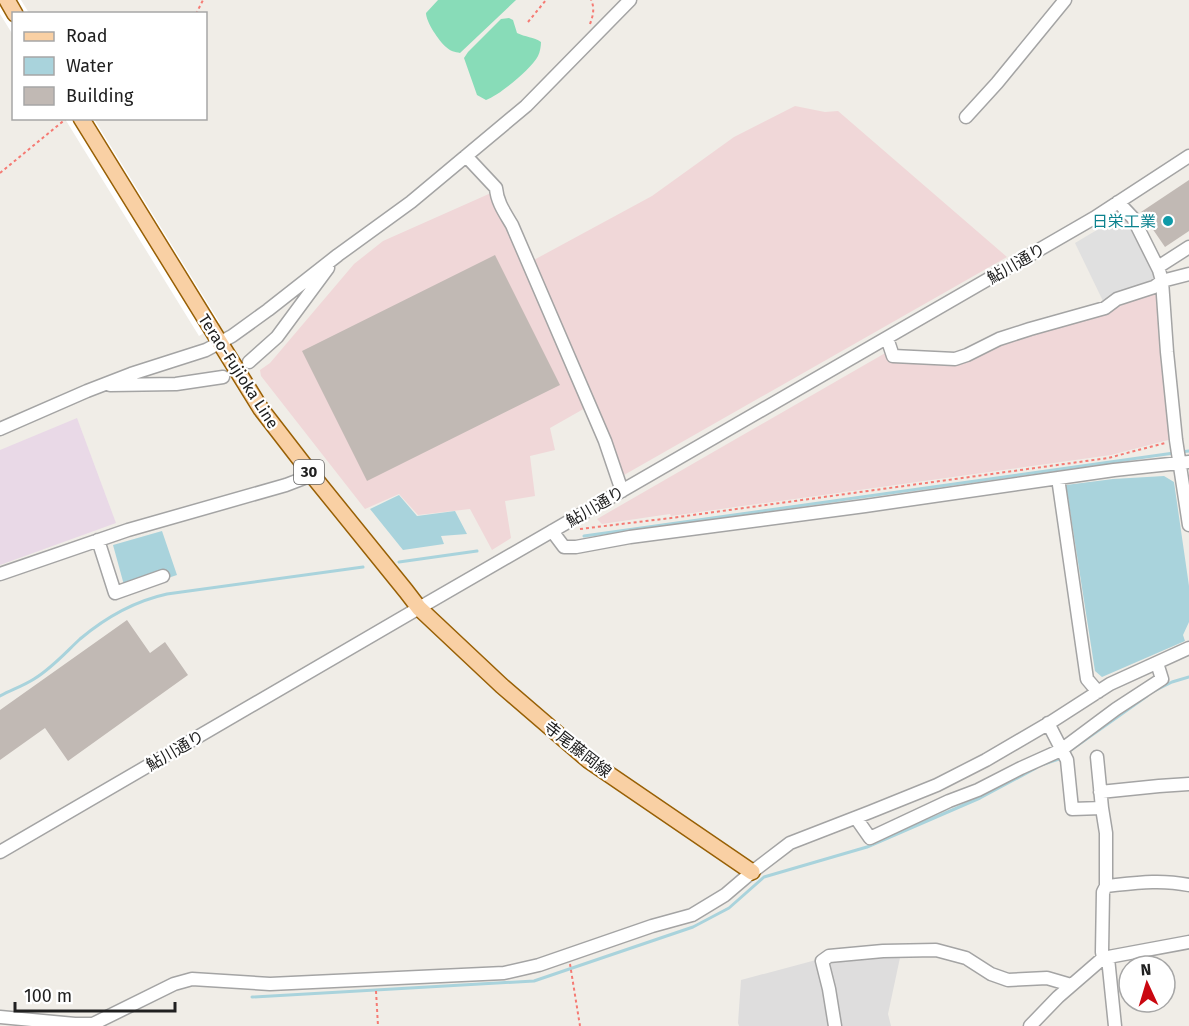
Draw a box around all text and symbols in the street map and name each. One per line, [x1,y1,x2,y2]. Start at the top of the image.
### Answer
legend [12,12,207,120]
text: Road [66,25,108,47]
text: Water [66,55,113,77]
text: Building [66,85,134,107]
place label: 日栄工業 [1092,212,1156,231]
marker: 日栄工業 [1161,214,1175,228]
street label: 鮎川通り [984,239,1049,288]
street label: Terao-Fujioka Line [195,310,283,432]
road number: 30 [294,460,324,484]
street label: 鮎川通り [563,482,628,531]
street label: 寺尾藤岡線 [540,717,615,782]
street label: 鮎川通り [143,726,208,775]
north arrow [1117,954,1177,1014]
text: N [1140,960,1152,979]
scale bar [15,975,176,1013]
text: 100 m [24,985,72,1007]

